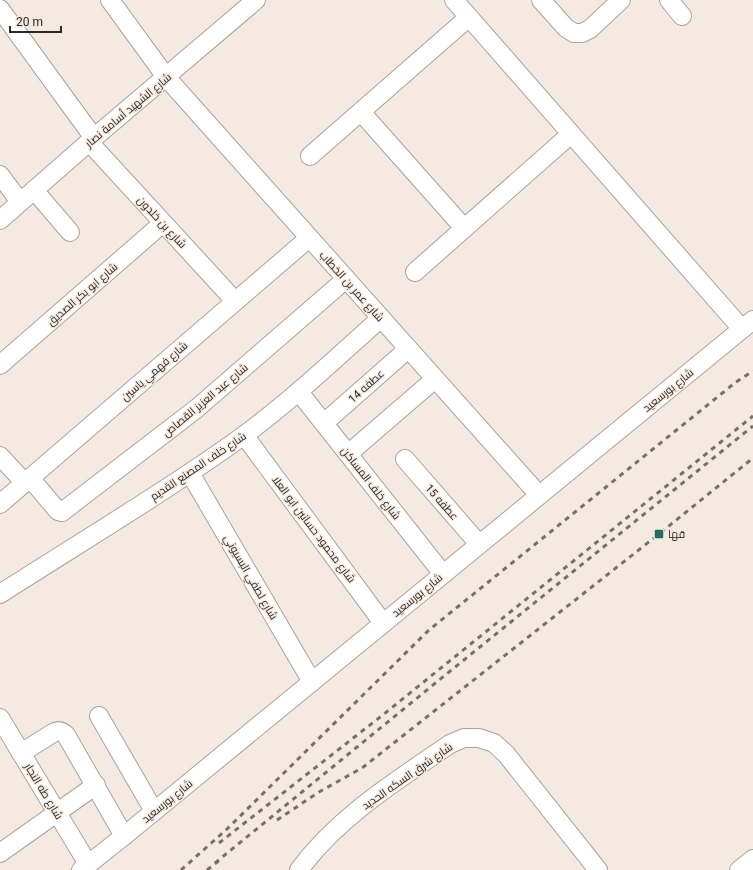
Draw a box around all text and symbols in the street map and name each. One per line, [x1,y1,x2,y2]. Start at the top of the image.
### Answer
scale bar [10,8,61,34]
text: 20 m [16,15,43,29]
street label: شارع الشهيد أسامة نصار [81,70,175,152]
street label: شارع بن خلدون [134,194,189,252]
street label: شارع عمر بن الخطاب [316,248,387,325]
street label: شارع ابو بكر الصديق [44,260,121,329]
street label: شارع فهمي ياسين [118,339,192,405]
street label: شارع عبد العزيز القصاص [160,361,251,441]
street label: شارع بورسعيد [640,366,697,416]
street label: عطفه 14 [346,367,387,406]
street label: شارع خلف المصنع القديم [148,430,249,504]
street label: شارع خلف المساكن [337,444,403,523]
street label: شارع محمود حسانين ابو العلا [268,473,358,586]
street label: عطفه 15 [423,482,461,523]
marker: قها [653,528,665,540]
place label: قها [668,528,685,541]
street label: شارع لطفي البسيوني [219,533,280,623]
street label: شارع بورسعيد [389,571,446,621]
street label: شارع شرق السكه الحديد [360,740,456,813]
street label: شارع طه النجار [20,760,65,822]
street label: شارع بورسعيد [139,777,196,827]

